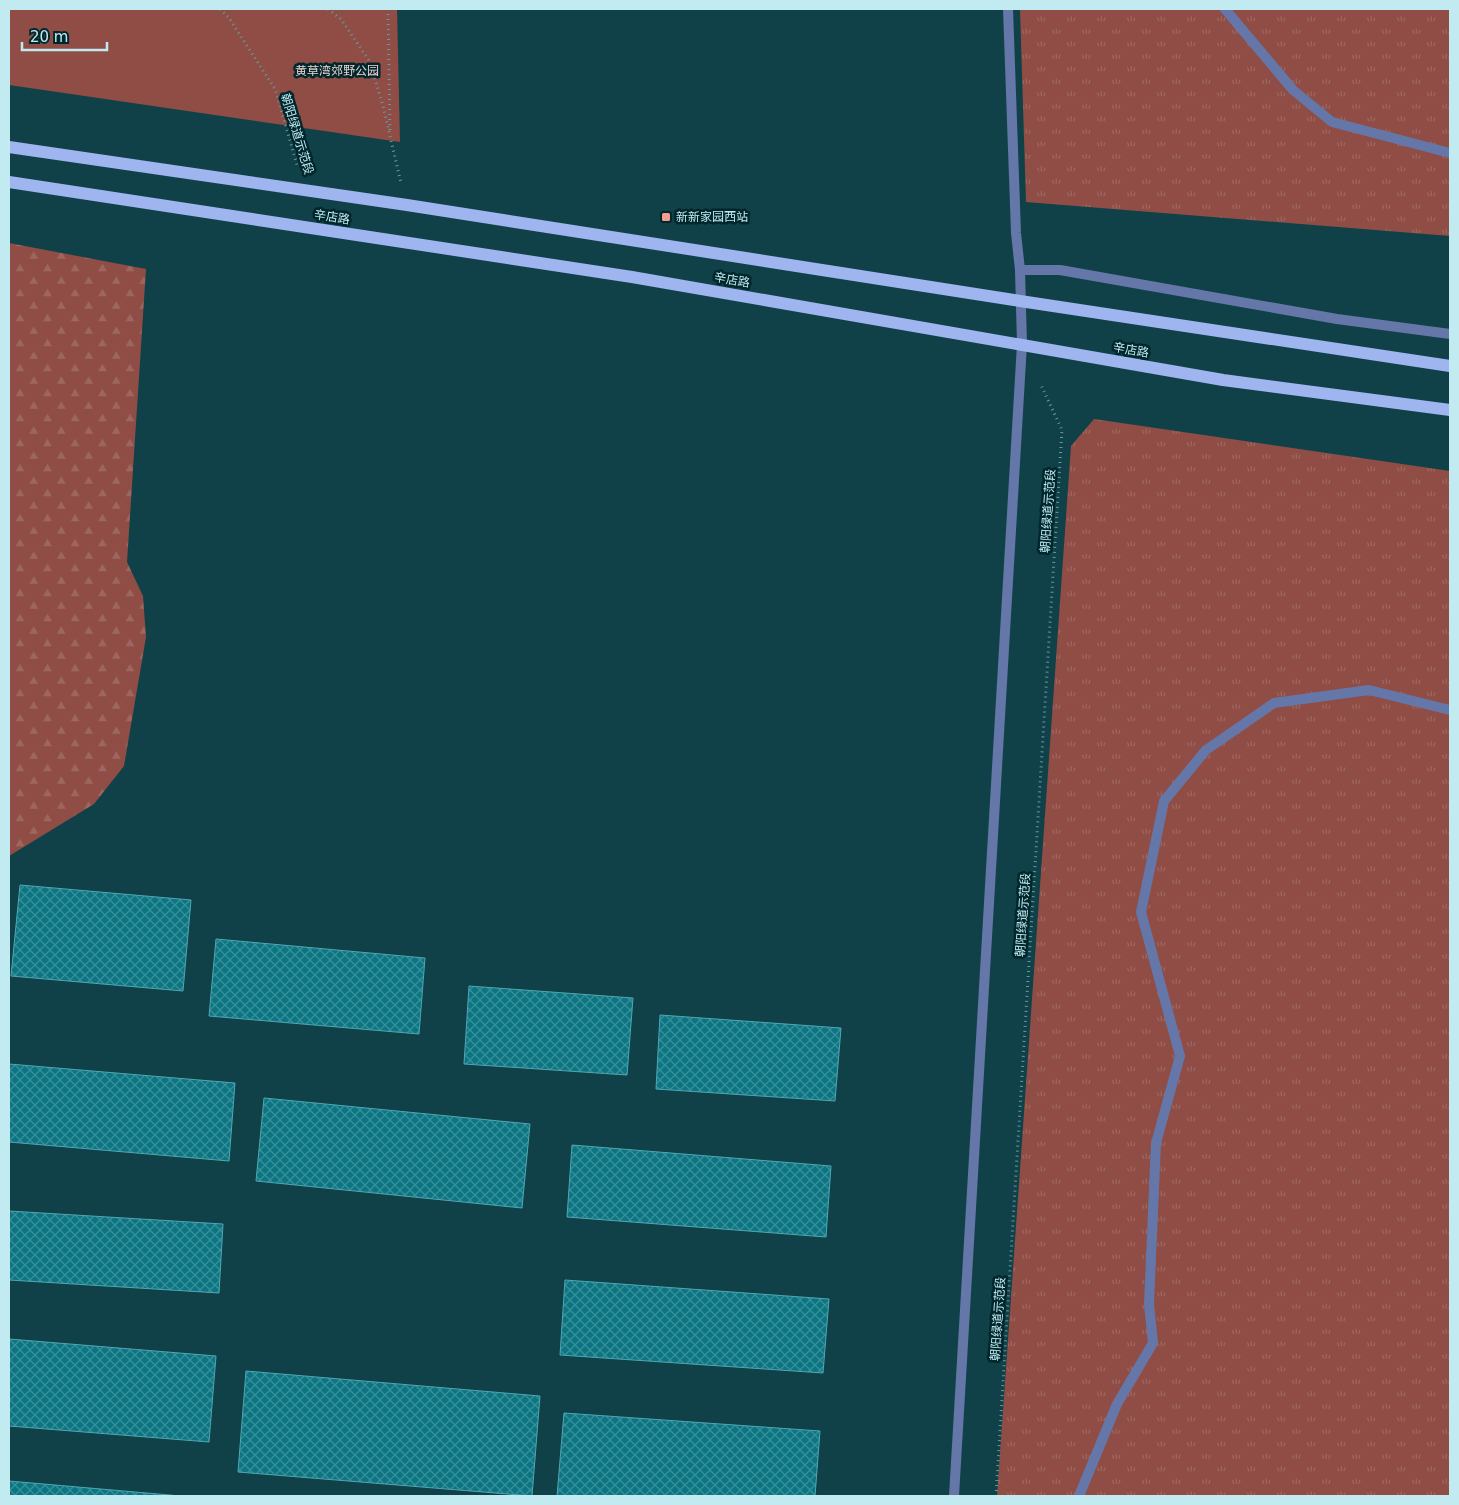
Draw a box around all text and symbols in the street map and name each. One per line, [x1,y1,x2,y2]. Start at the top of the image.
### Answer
scale bar [22,20,108,52]
text: 20 m [30,28,68,46]
park label: 黄草湾郊野公园 [295,64,379,78]
street label: 朝阳绿道示范段 [278,92,316,176]
street label: 辛店路 [313,207,351,227]
place label: 新新家园西站 [676,210,748,224]
marker: 新新家园西站 [660,211,672,223]
street label: 辛店路 [713,270,751,290]
street label: 辛店路 [1112,340,1150,360]
street label: 朝阳绿道示范段 [1038,469,1058,553]
street label: 朝阳绿道示范段 [1013,873,1033,957]
street label: 朝阳绿道示范段 [988,1277,1008,1361]

